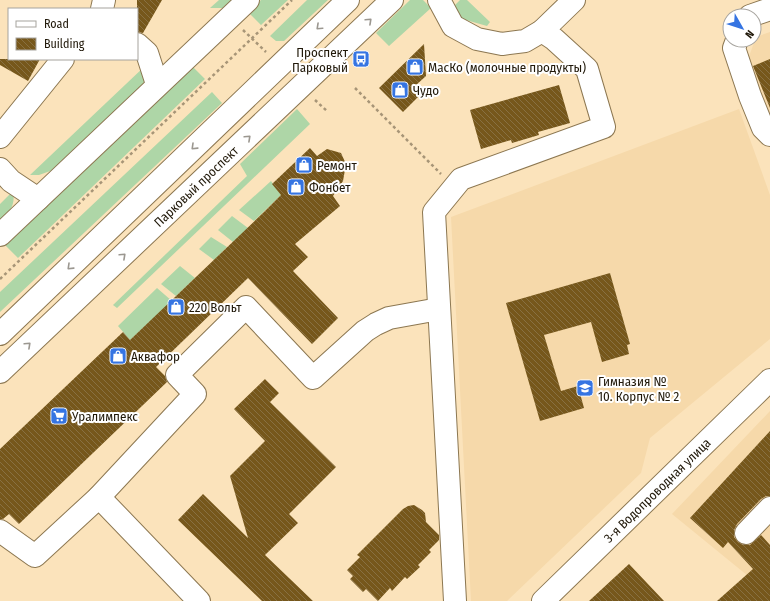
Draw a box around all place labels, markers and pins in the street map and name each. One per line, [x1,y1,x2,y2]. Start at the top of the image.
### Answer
place label: Проспект Парковый [292,45,349,75]
bus stop icon: Проспект Парковый [351,49,371,69]
shop icon: МасКо (молочные продукты) [405,57,425,77]
place label: МасКо (молочные продукты) [428,60,586,75]
shop icon: Чудо [390,80,410,100]
place label: Чудо [413,83,439,98]
shop icon: Ремонт [294,155,314,175]
place label: Ремонт [317,158,358,173]
shop icon: Фонбет [286,177,306,197]
place label: Фонбет [309,180,351,195]
shop icon: 220 Вольт [166,297,186,317]
place label: 220 Вольт [189,300,242,315]
shop icon: Аквафор [108,346,128,366]
place label: Аквафор [131,349,180,364]
place label: Гимназия № 10. Корпус № 2 [598,374,680,404]
school or university icon: Гимназия № 10. Корпус № 2 [575,378,595,398]
supermarket icon: Уралимпекс [49,406,69,426]
place label: Уралимпекс [71,409,138,424]

